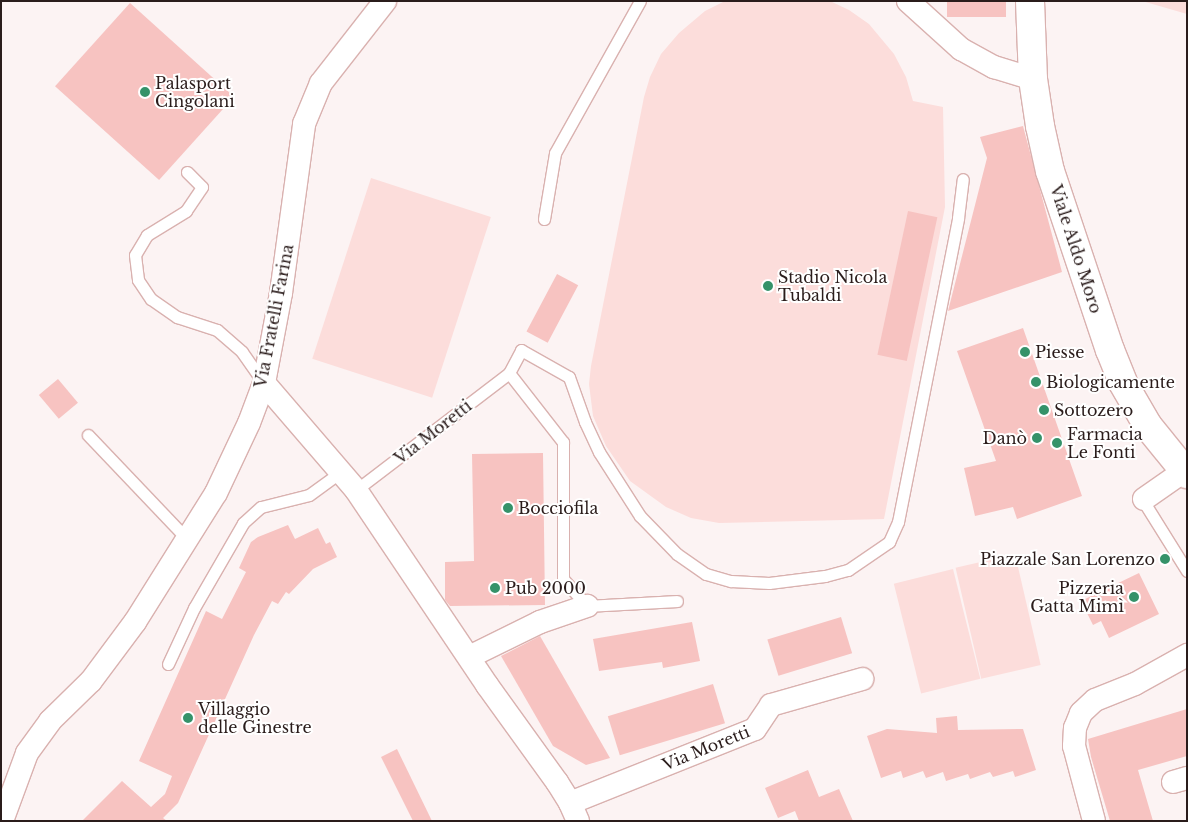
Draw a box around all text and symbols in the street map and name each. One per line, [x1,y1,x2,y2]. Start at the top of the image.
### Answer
place label: Palasport Cingolani [155,73,235,111]
marker: Palasport Cingolani [139,86,151,98]
street label: Viale Aldo Moro [1046,182,1106,316]
street label: Via Fratelli Farina [251,242,297,390]
place label: Stadio Nicola Tubaldi [778,267,887,305]
marker: Stadio Nicola Tubaldi [762,280,774,292]
place label: Piesse [1035,342,1084,362]
marker: Piesse [1019,346,1031,358]
place label: Biologicamente [1046,372,1175,392]
marker: Biologicamente [1030,376,1042,388]
street label: Via Moretti [390,396,476,468]
place label: Sottozero [1054,400,1133,420]
marker: Sottozero [1038,404,1050,416]
place label: Farmacia Le Fonti [1067,424,1143,462]
place label: Danò [983,428,1027,448]
marker: Danò [1031,432,1043,444]
marker: Farmacia Le Fonti [1051,437,1063,449]
place label: Bocciofila [518,498,598,518]
marker: Bocciofila [502,502,514,514]
place label: Piazzale San Lorenzo [980,549,1155,569]
marker: Piazzale San Lorenzo [1159,553,1171,565]
place label: Pub 2000 [505,578,586,598]
place label: Pizzeria Gatta Mimì [1030,578,1124,616]
marker: Pub 2000 [489,582,501,594]
marker: Pizzeria Gatta Mimì [1128,591,1140,603]
place label: Villaggio delle Ginestre [198,699,312,737]
marker: Villaggio delle Ginestre [182,712,194,724]
street label: Via Moretti [659,722,753,774]

